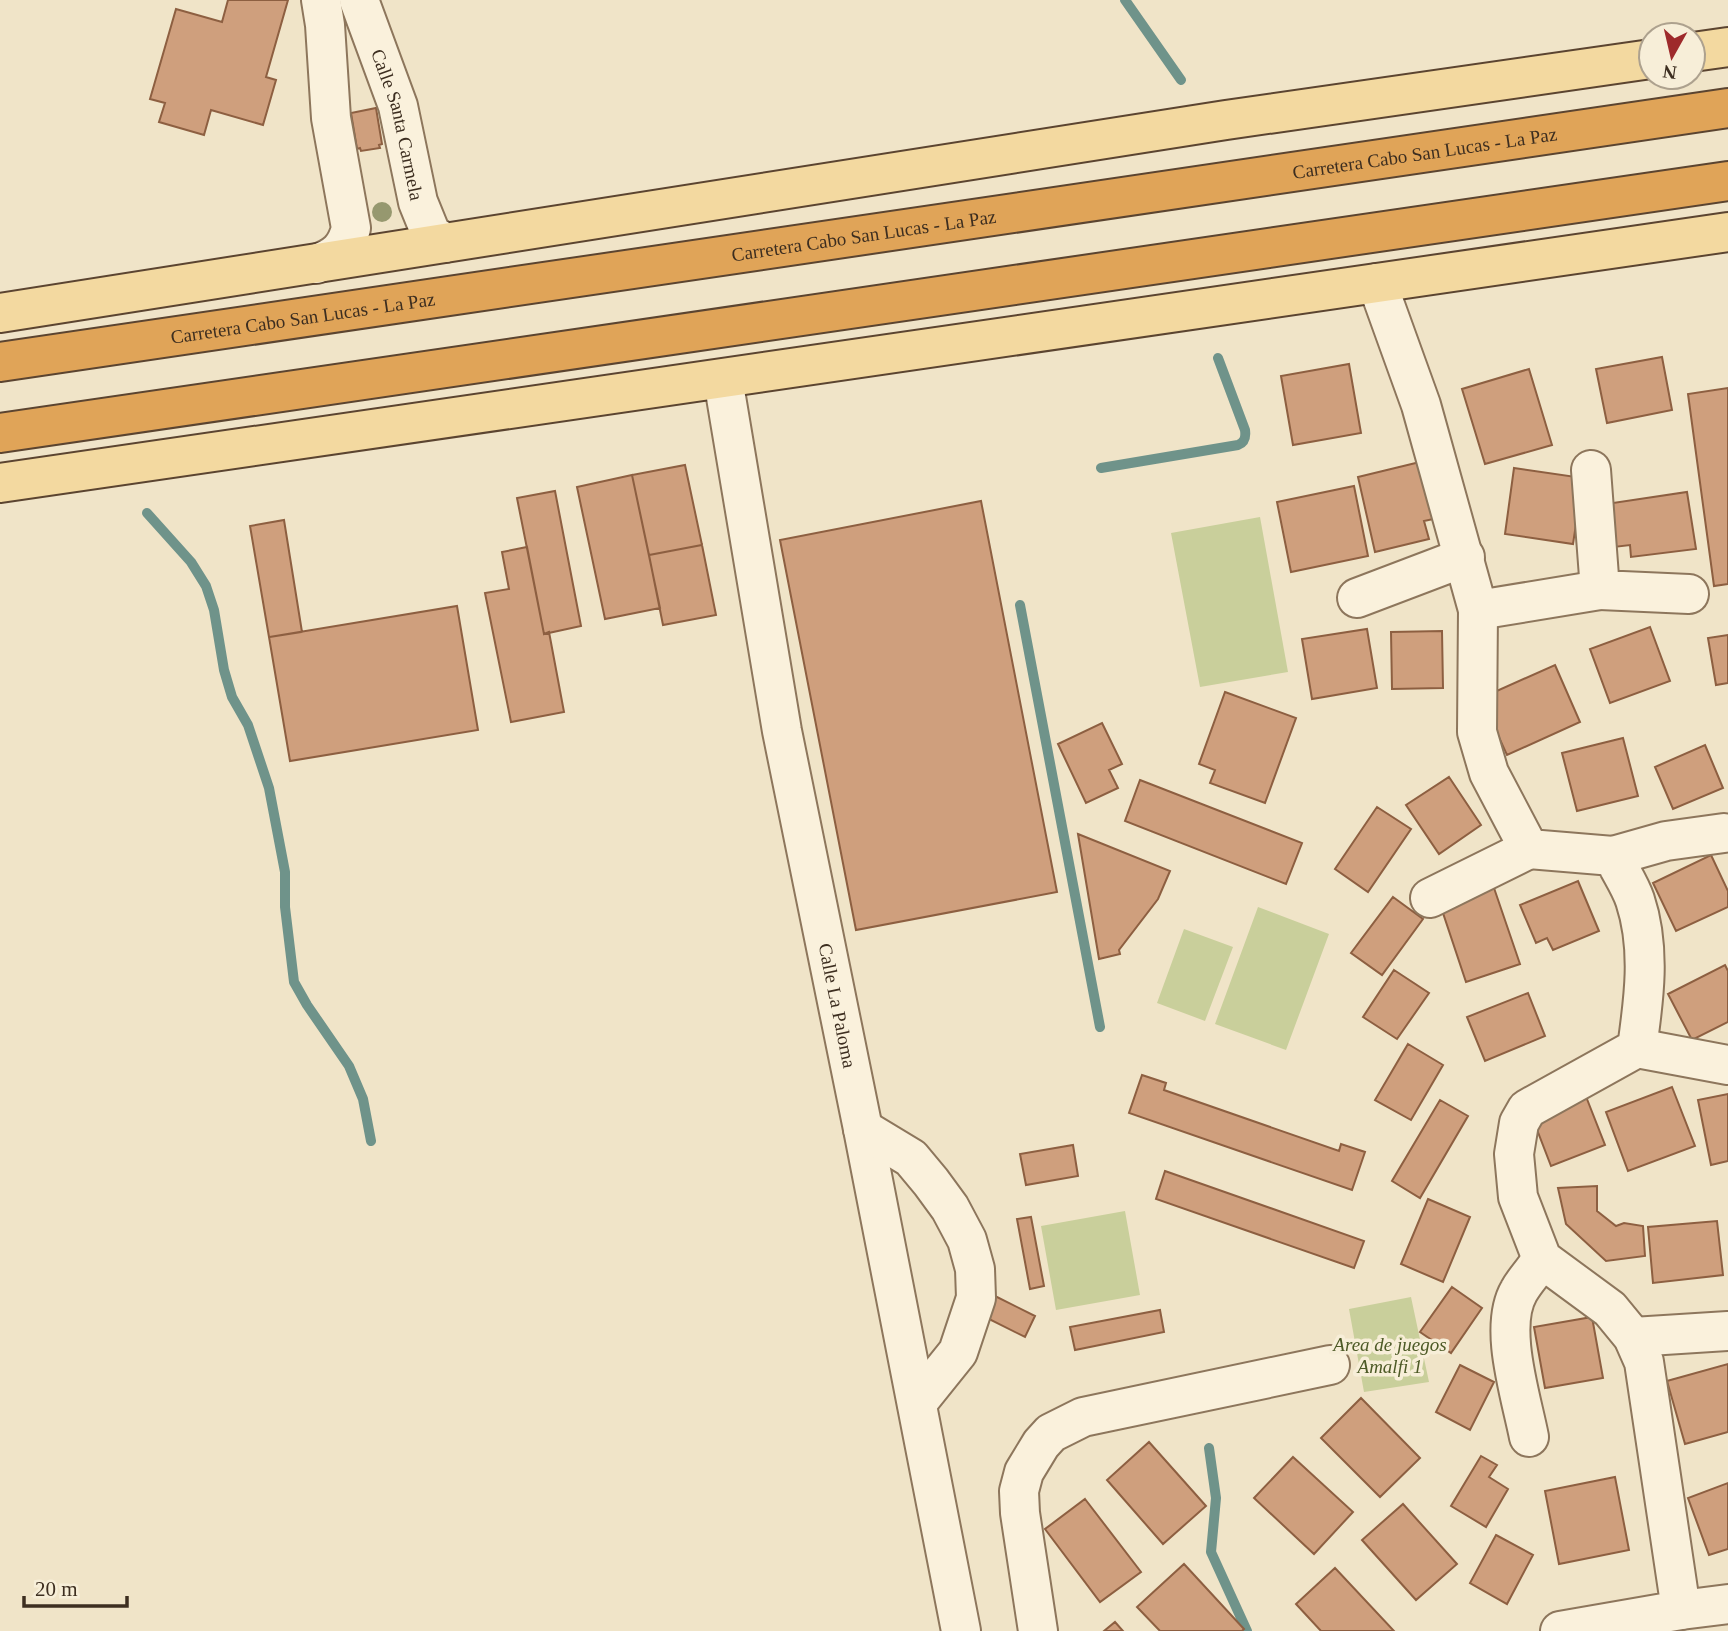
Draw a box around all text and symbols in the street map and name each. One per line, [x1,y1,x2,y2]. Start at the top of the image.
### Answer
north arrow [1637,21,1707,91]
street label: Calle Santa Carmela [367,46,428,203]
text: N [1661,61,1678,84]
street label: Carretera Cabo San Lucas - La Paz [1291,123,1558,182]
street label: Carretera Cabo San Lucas - La Paz [730,205,997,265]
street label: Carretera Cabo San Lucas - La Paz [169,288,436,347]
street label: Calle La Paloma [815,941,861,1070]
park label: Area de juegos Amalfi 1 [1331,1334,1447,1377]
scale bar [24,1564,128,1608]
text: 20 m [35,1577,78,1601]

